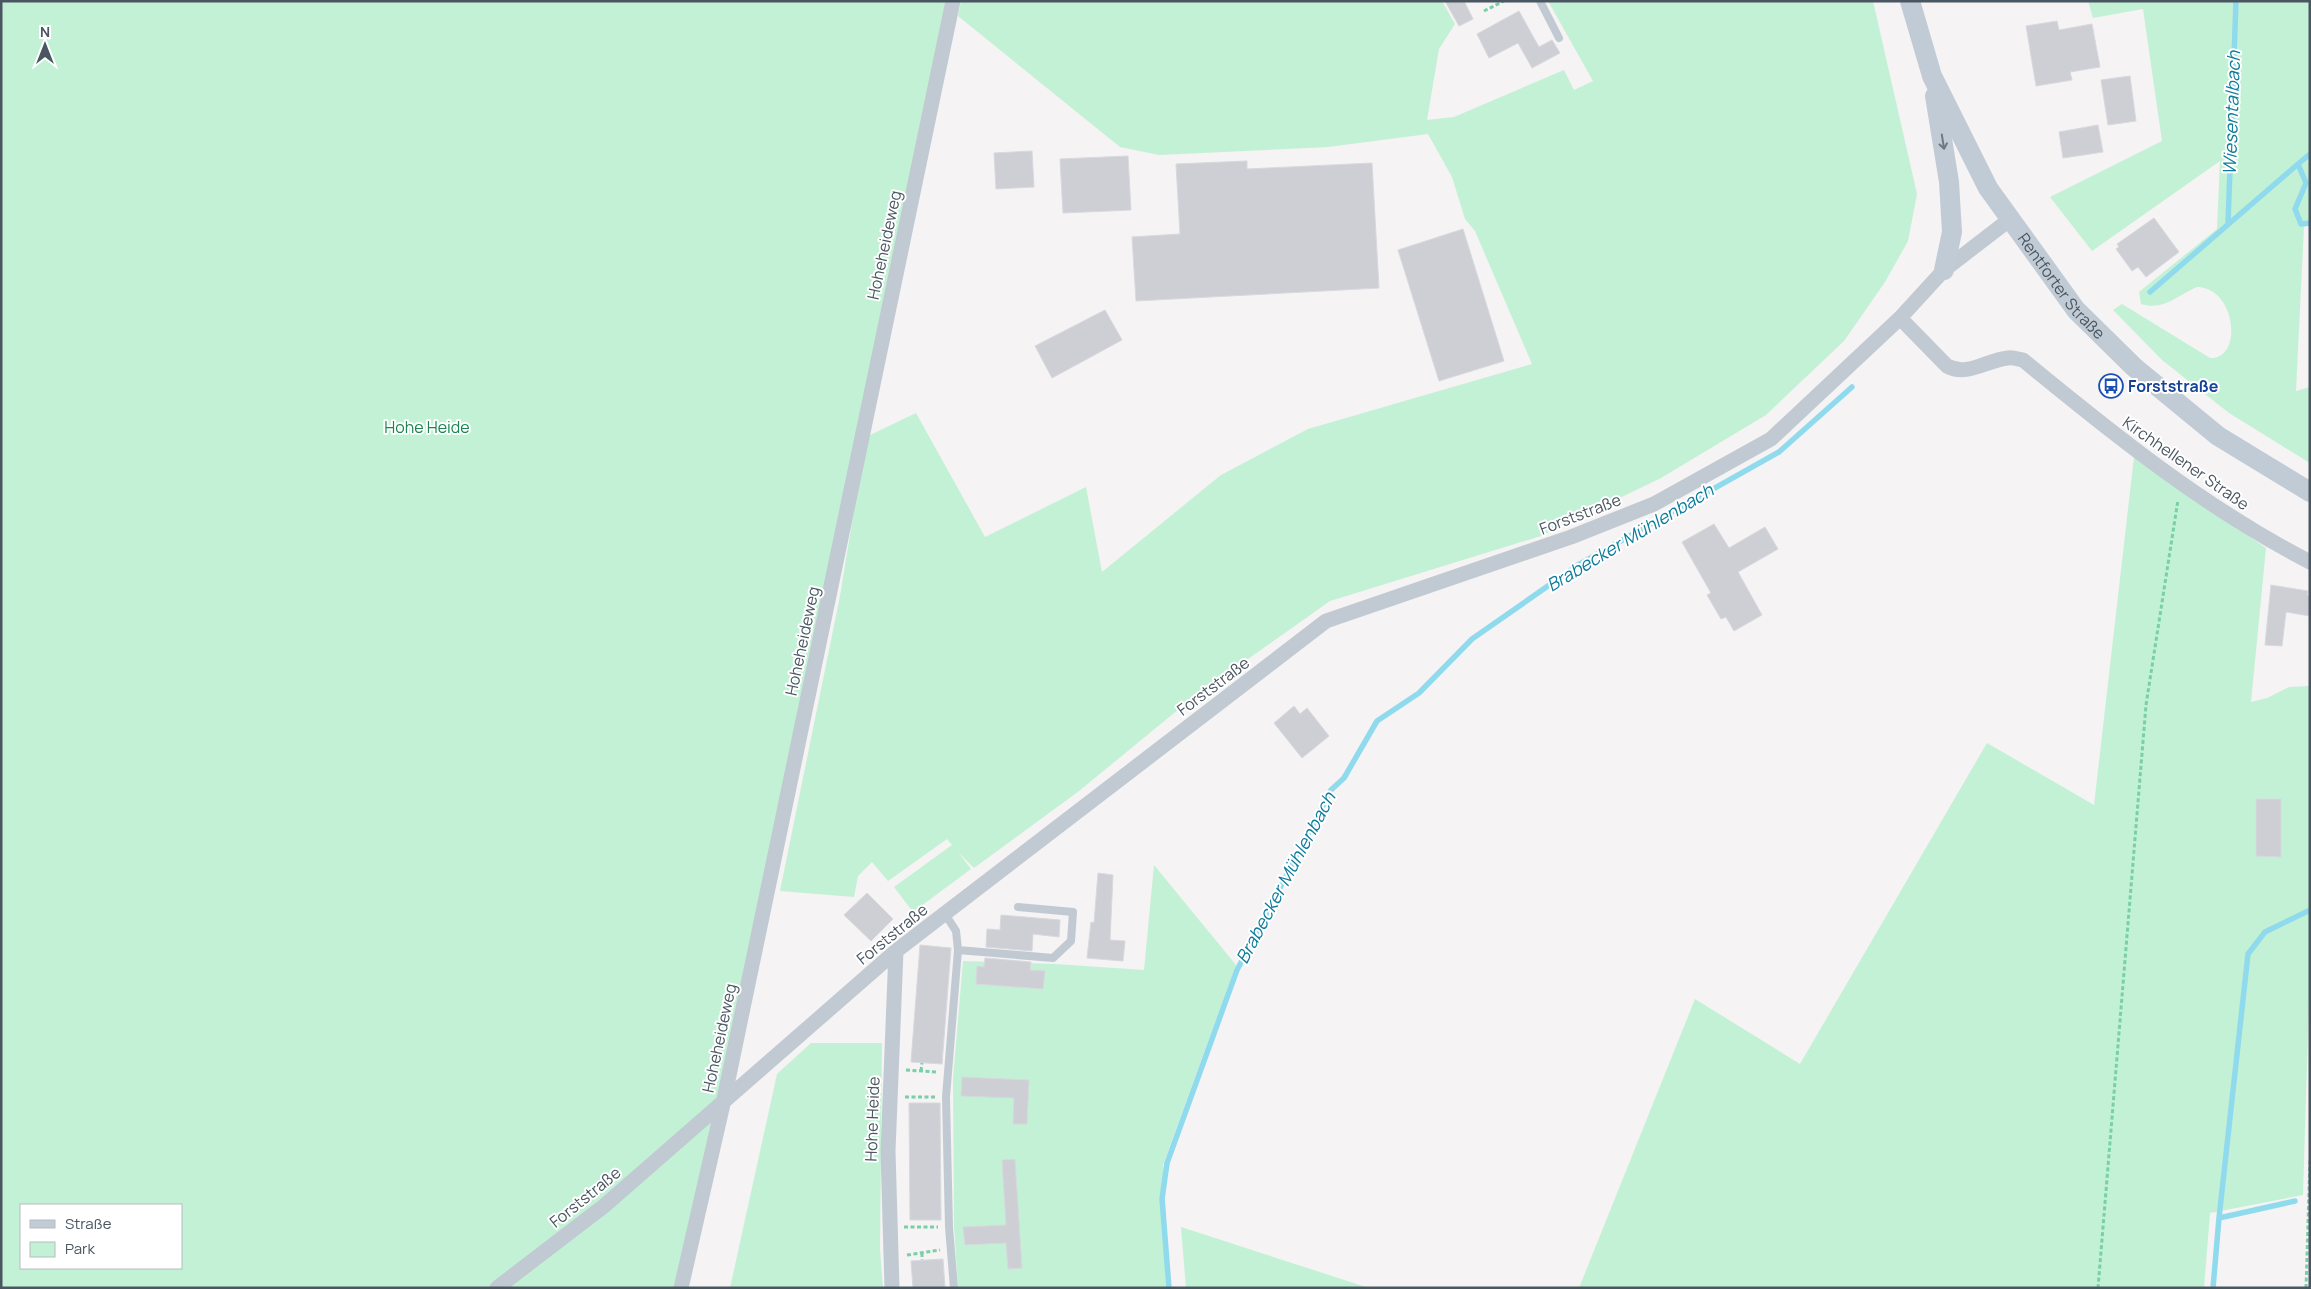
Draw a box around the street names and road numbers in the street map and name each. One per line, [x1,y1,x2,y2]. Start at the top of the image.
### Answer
street label: Hoheheideweg [862,188,906,302]
street label: Rentforter Straße [2013,228,2110,344]
street label: Kirchhellener Straße [2118,411,2254,515]
street label: Forststraße [1536,488,1624,540]
street label: Hoheheideweg [780,584,824,698]
street label: Forststraße [1172,651,1254,721]
street label: Forststraße [852,899,932,969]
street label: Hoheheideweg [697,981,741,1095]
street label: Hohe Heide [860,1076,884,1162]
street label: Forststraße [545,1162,625,1232]

